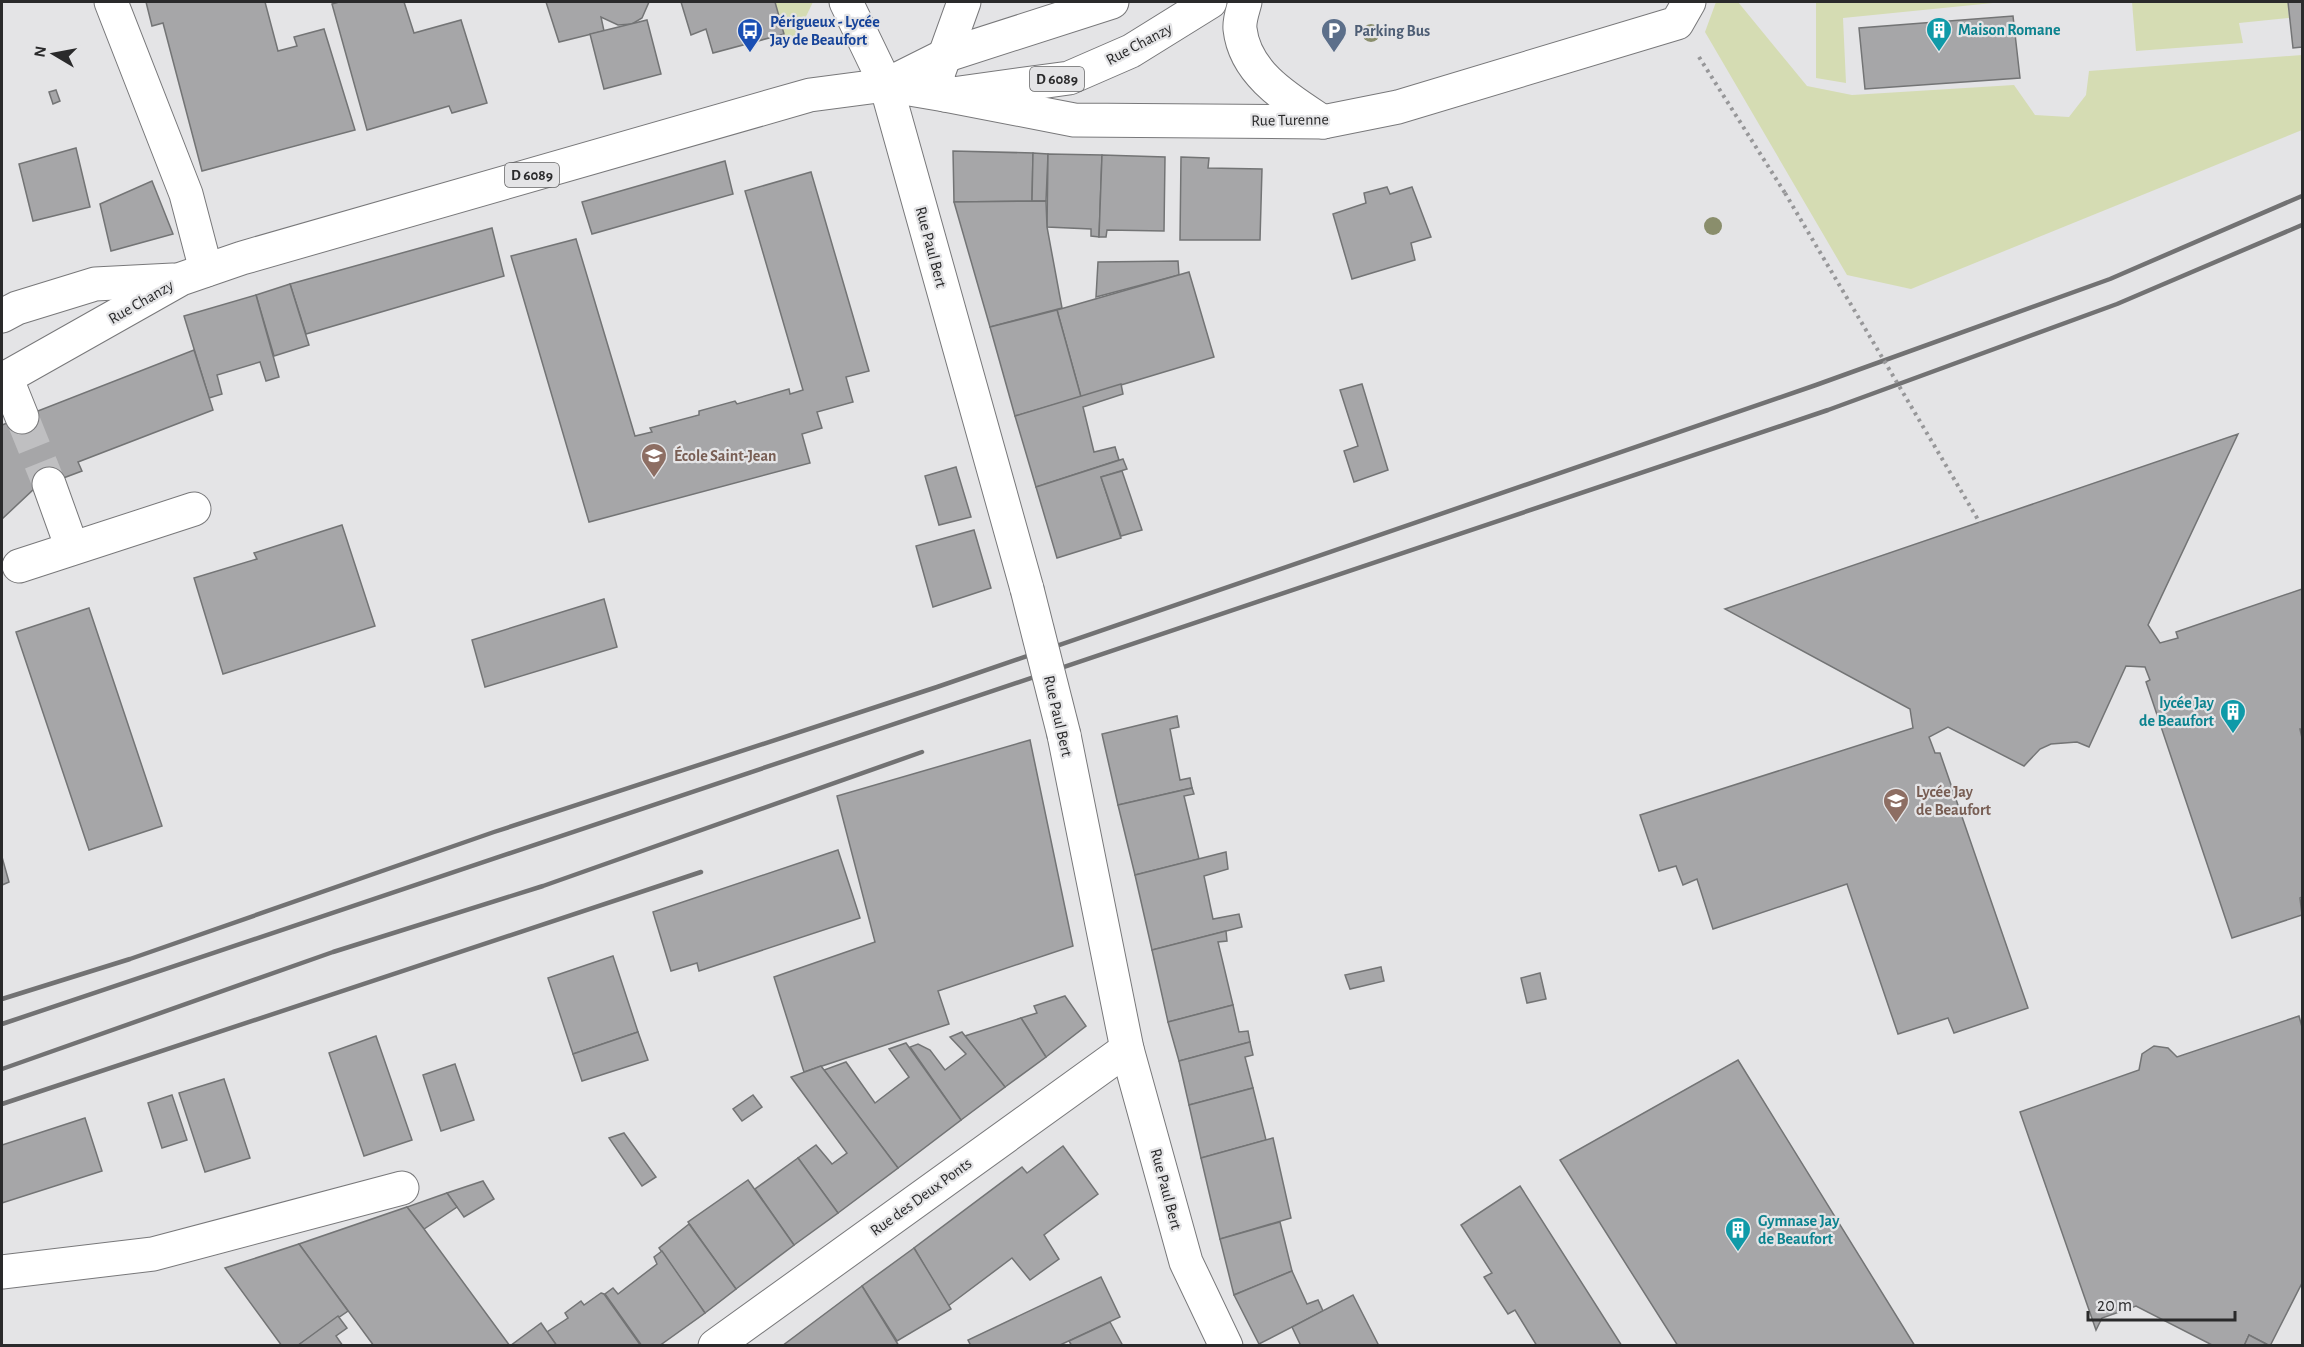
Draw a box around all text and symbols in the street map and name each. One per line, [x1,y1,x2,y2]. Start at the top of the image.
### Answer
place label: Périgueux - Lycée Jay de Beaufort [770,14,880,49]
building icon: Maison Romane [1924,15,1954,53]
bus stop icon: Périgueux - Lycée Jay de Beaufort [735,16,765,54]
parking icon: Parking Bus [1319,16,1349,54]
street label: Rue Chanzy [1103,20,1175,69]
place label: Maison Romane [1958,22,2061,38]
place label: Parking Bus [1354,23,1430,39]
north arrow [24,24,84,84]
text: N [31,45,49,58]
road number: D 6089 [1030,67,1084,91]
street label: Rue Turenne [1251,111,1329,129]
road number: D 6089 [505,163,559,187]
street label: Rue Paul Bert [913,205,949,289]
street label: Rue Chanzy [106,277,177,328]
school or university icon: École Saint-Jean [639,441,669,479]
place label: École Saint-Jean [674,445,776,464]
street label: Rue Paul Bert [1041,674,1075,758]
place label: lycée Jay de Beaufort [2139,695,2215,729]
building icon: lycée Jay de Beaufort [2218,697,2248,735]
place label: Lycée Jay de Beaufort [1916,784,1992,818]
school or university icon: Lycée Jay de Beaufort [1881,786,1911,824]
street label: Rue Paul Bert [1148,1147,1184,1231]
street label: Rue des Deux Ponts [867,1155,975,1239]
place label: Gymnase Jay de Beaufort [1758,1213,1840,1247]
building icon: Gymnase Jay de Beaufort [1723,1215,1753,1253]
scale bar [2088,1284,2235,1322]
text: 20 m [2097,1297,2132,1315]

